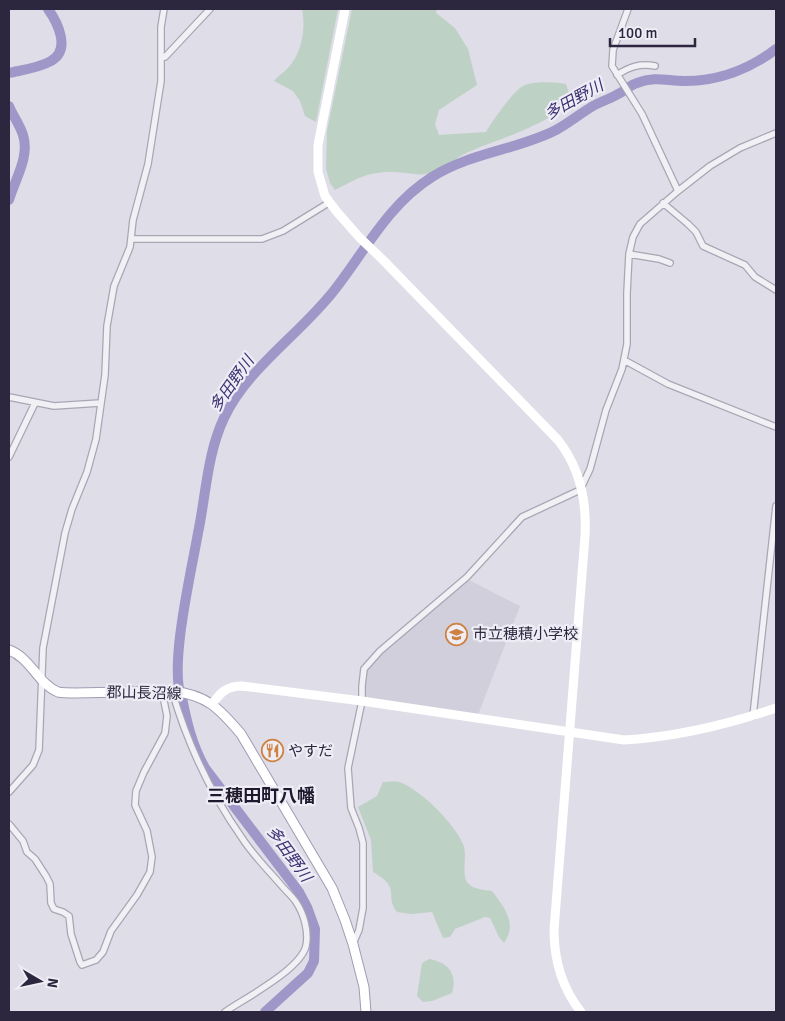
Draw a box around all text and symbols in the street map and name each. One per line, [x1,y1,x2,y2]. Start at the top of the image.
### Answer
scale bar [610,15,695,47]
text: 100 m [618,24,658,42]
water label: 多田野川 [541,75,609,124]
water label: 多田野川 [205,350,260,416]
school or university icon: 市立穂積小学校 [445,622,469,646]
place label: 市立穂積小学校 [473,625,578,643]
street label: 郡山長沼線 [106,683,182,703]
restaurant icon: やすだ [260,739,284,763]
place label: やすだ [288,742,333,760]
district label: 三穂田町八幡 [207,785,315,807]
water label: 多田野川 [262,822,317,887]
north arrow [15,956,65,1006]
text: N [43,977,62,989]

